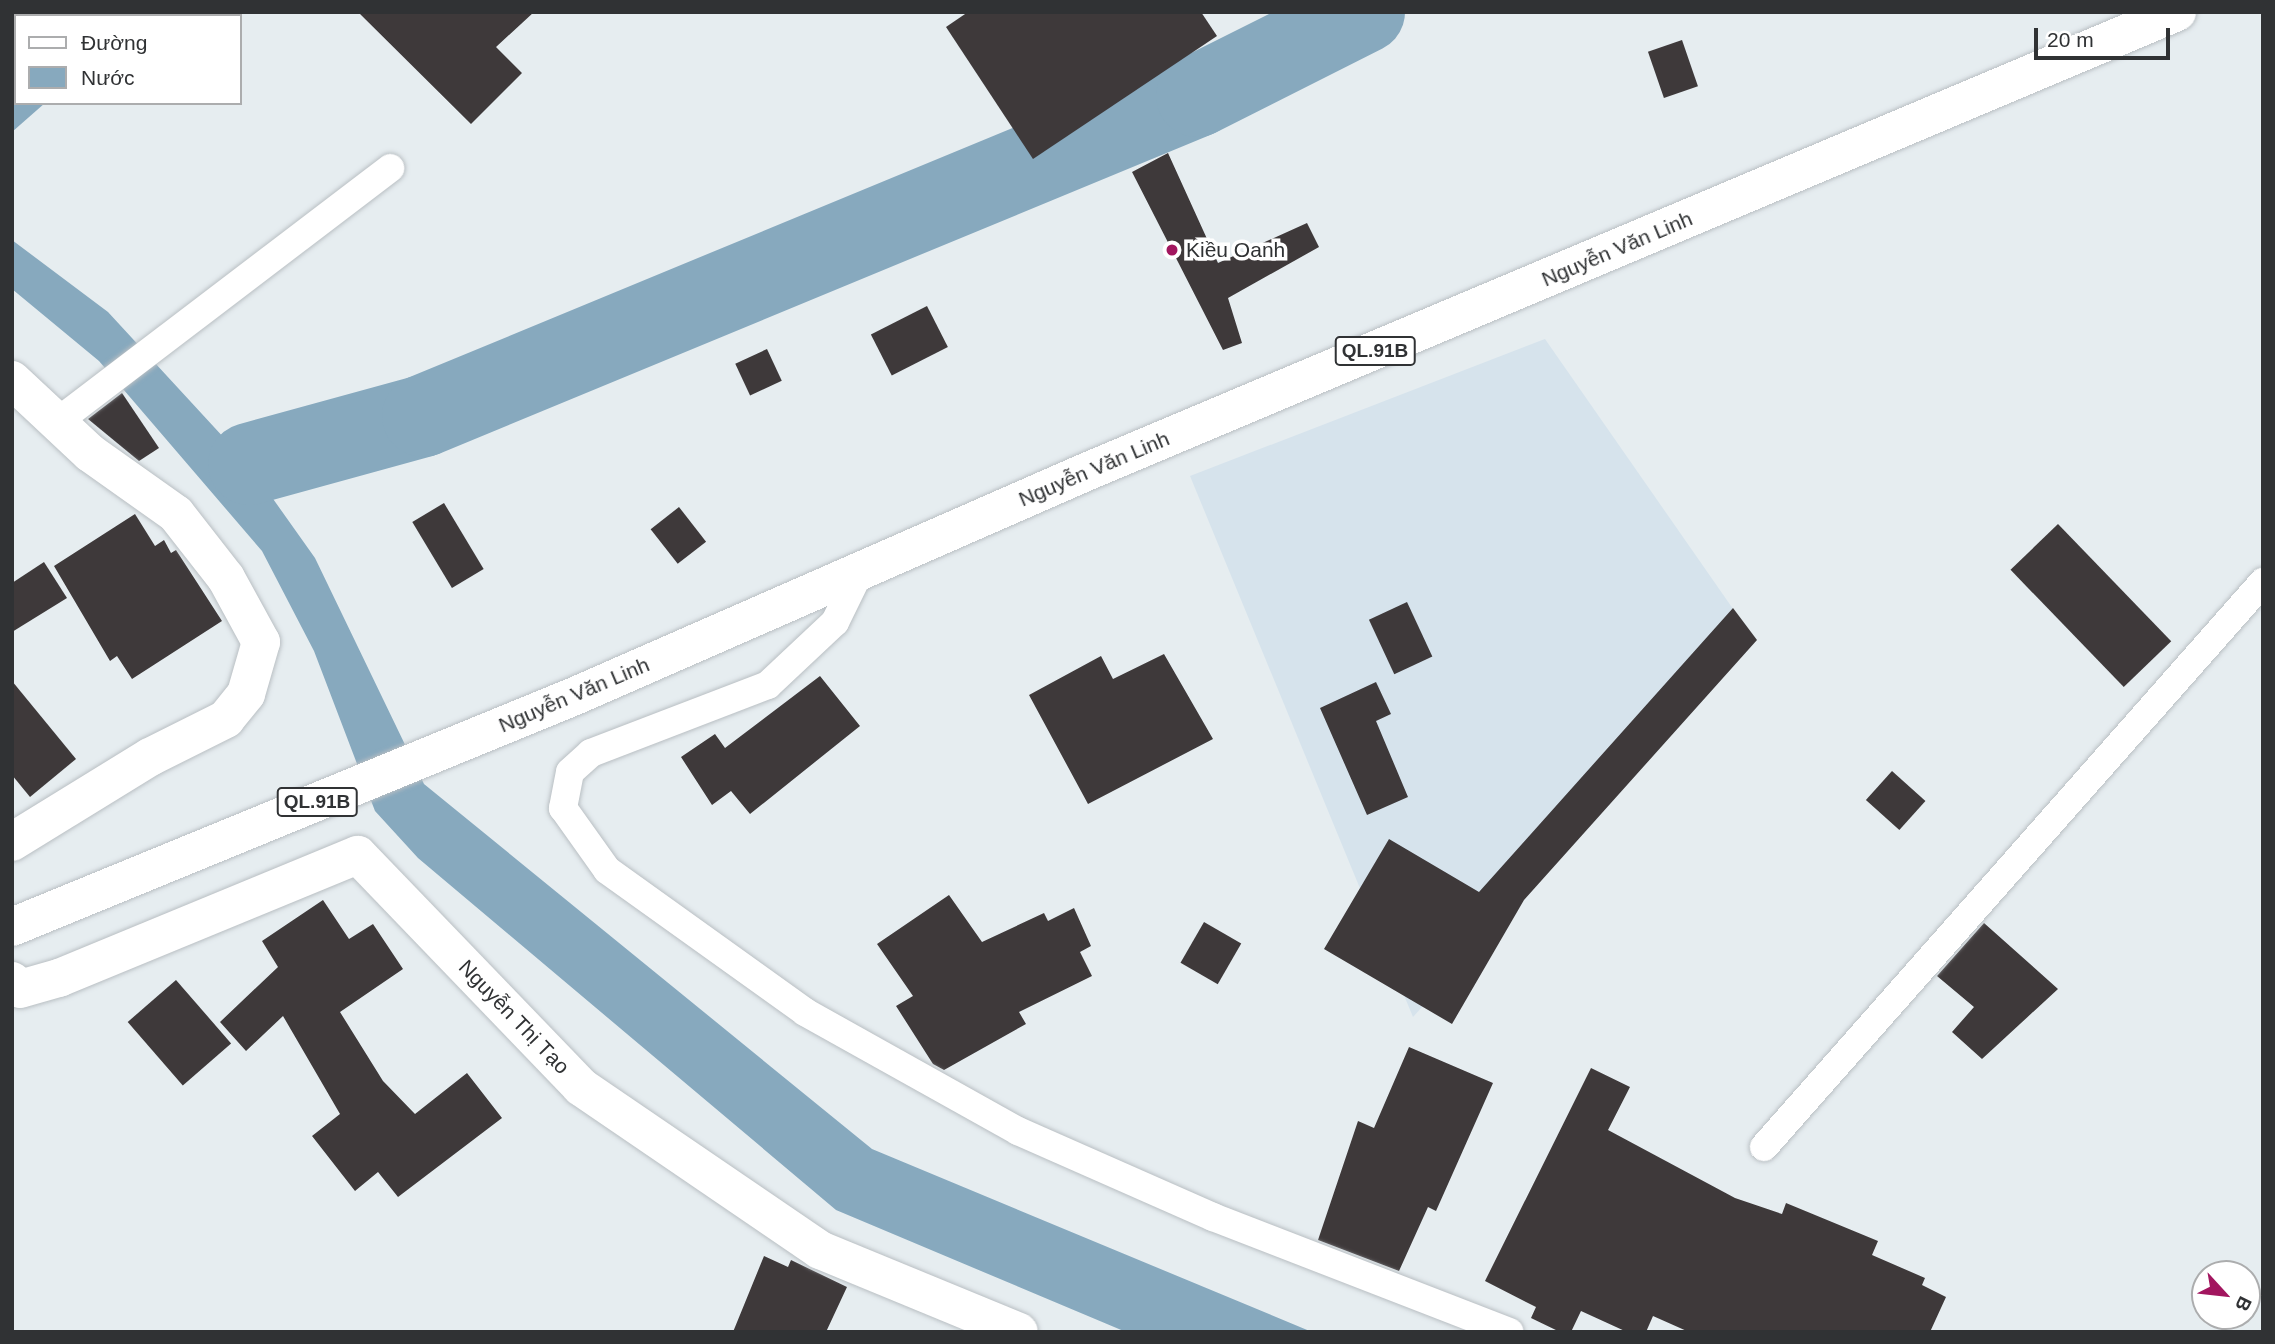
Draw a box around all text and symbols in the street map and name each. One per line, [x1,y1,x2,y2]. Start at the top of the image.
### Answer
legend [14,14,242,105]
scale bar [2037,14,2174,58]
text: 20 m [2047,28,2094,51]
text: Đường [81,31,147,54]
text: Nước [81,66,135,89]
street label: Nguyễn Văn Linh [1538,206,1696,292]
place label: Kiều Oanh [1186,237,1285,263]
marker: Kiều Oanh [1164,242,1180,258]
road number: QL.91B [1333,336,1417,366]
street label: Nguyễn Văn Linh [1015,426,1173,512]
street label: Nguyễn Văn Linh [495,652,653,738]
road number: QL.91B [275,786,359,818]
street label: Nguyễn Thị Tạo [453,955,575,1079]
north arrow [2191,1260,2261,1330]
text: B [2231,1293,2256,1315]

